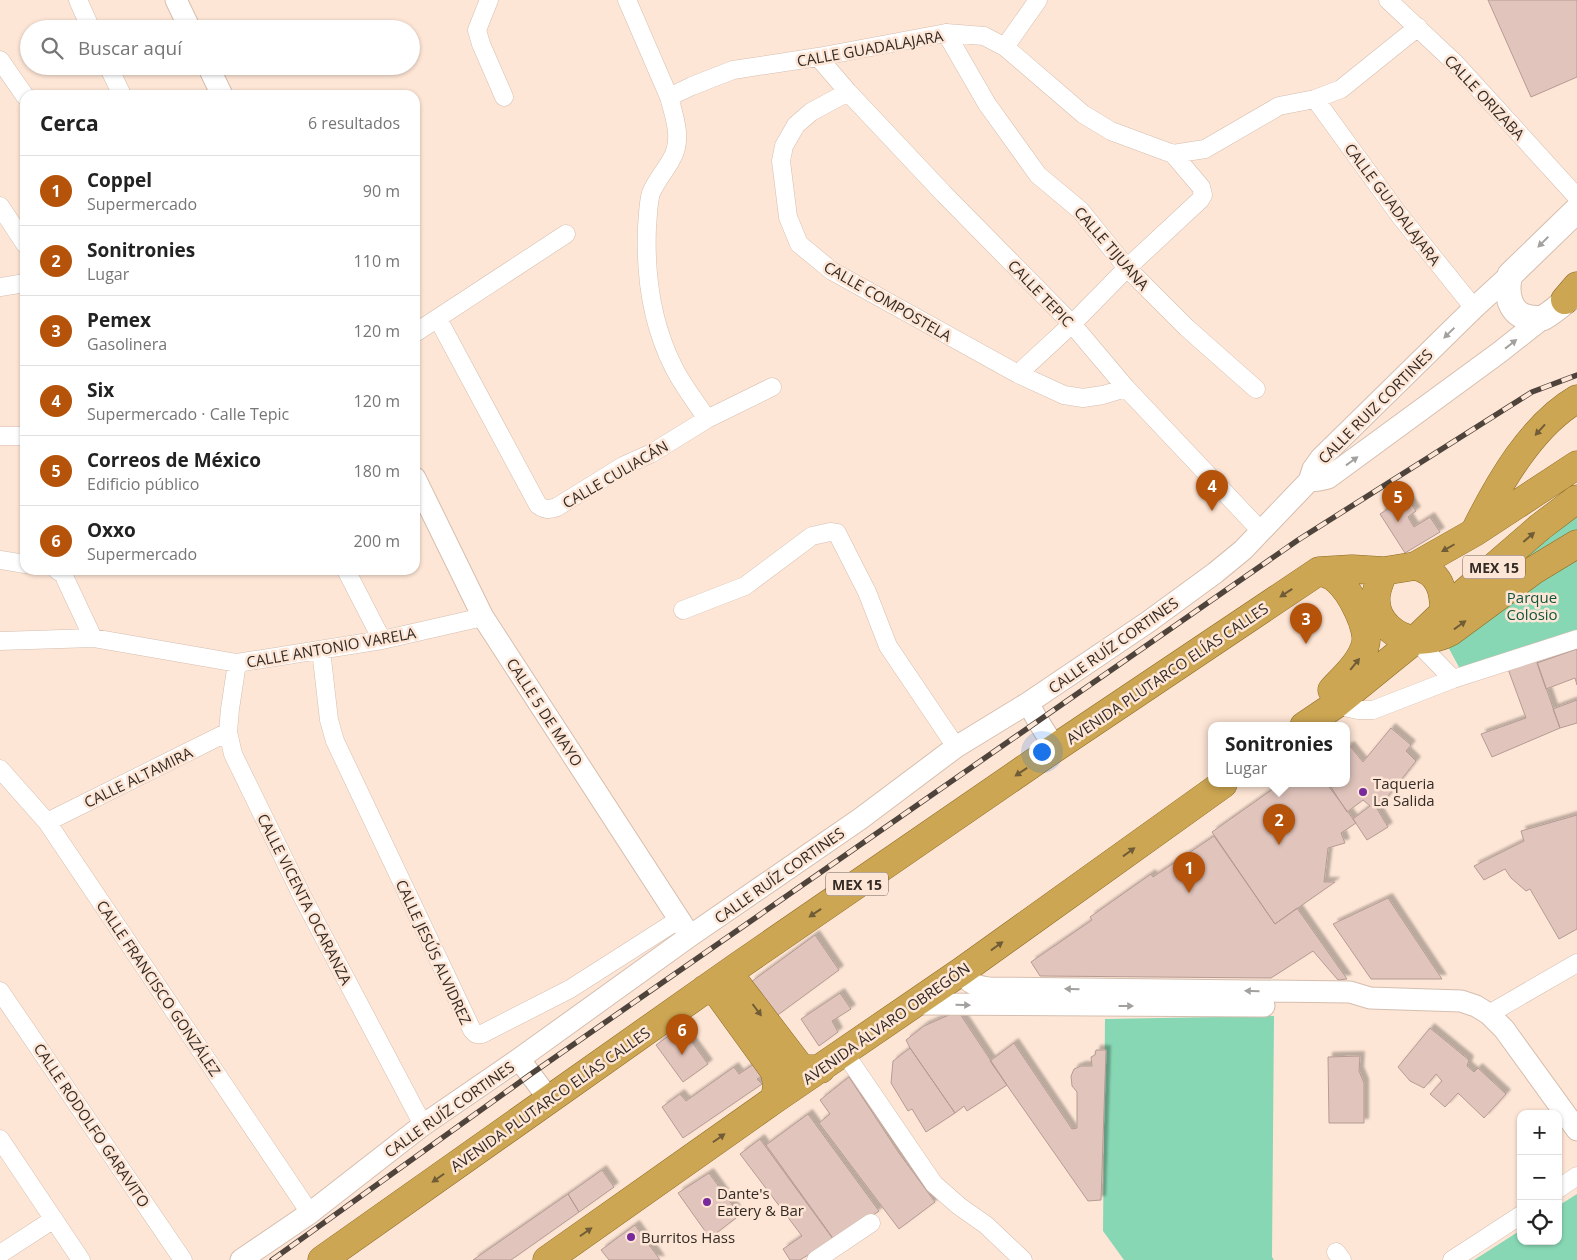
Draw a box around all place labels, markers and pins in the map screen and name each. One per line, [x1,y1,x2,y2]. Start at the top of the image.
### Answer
pin: 4 [1196,470,1228,511]
pin: 5 [1382,481,1414,522]
pin: 3 [1290,603,1322,644]
place label: Taqueria La Salida [1373,773,1435,810]
marker: Taqueria La Salida [1357,786,1369,798]
pin: 2 [1263,804,1295,845]
pin: 1 [1173,852,1205,893]
pin: 6 [666,1014,698,1055]
place label: Dante's Eatery & Bar [717,1183,804,1220]
marker: Dante's Eatery & Bar [701,1196,713,1208]
place label: Burritos Hass [641,1227,735,1247]
marker: Burritos Hass [625,1231,637,1243]

